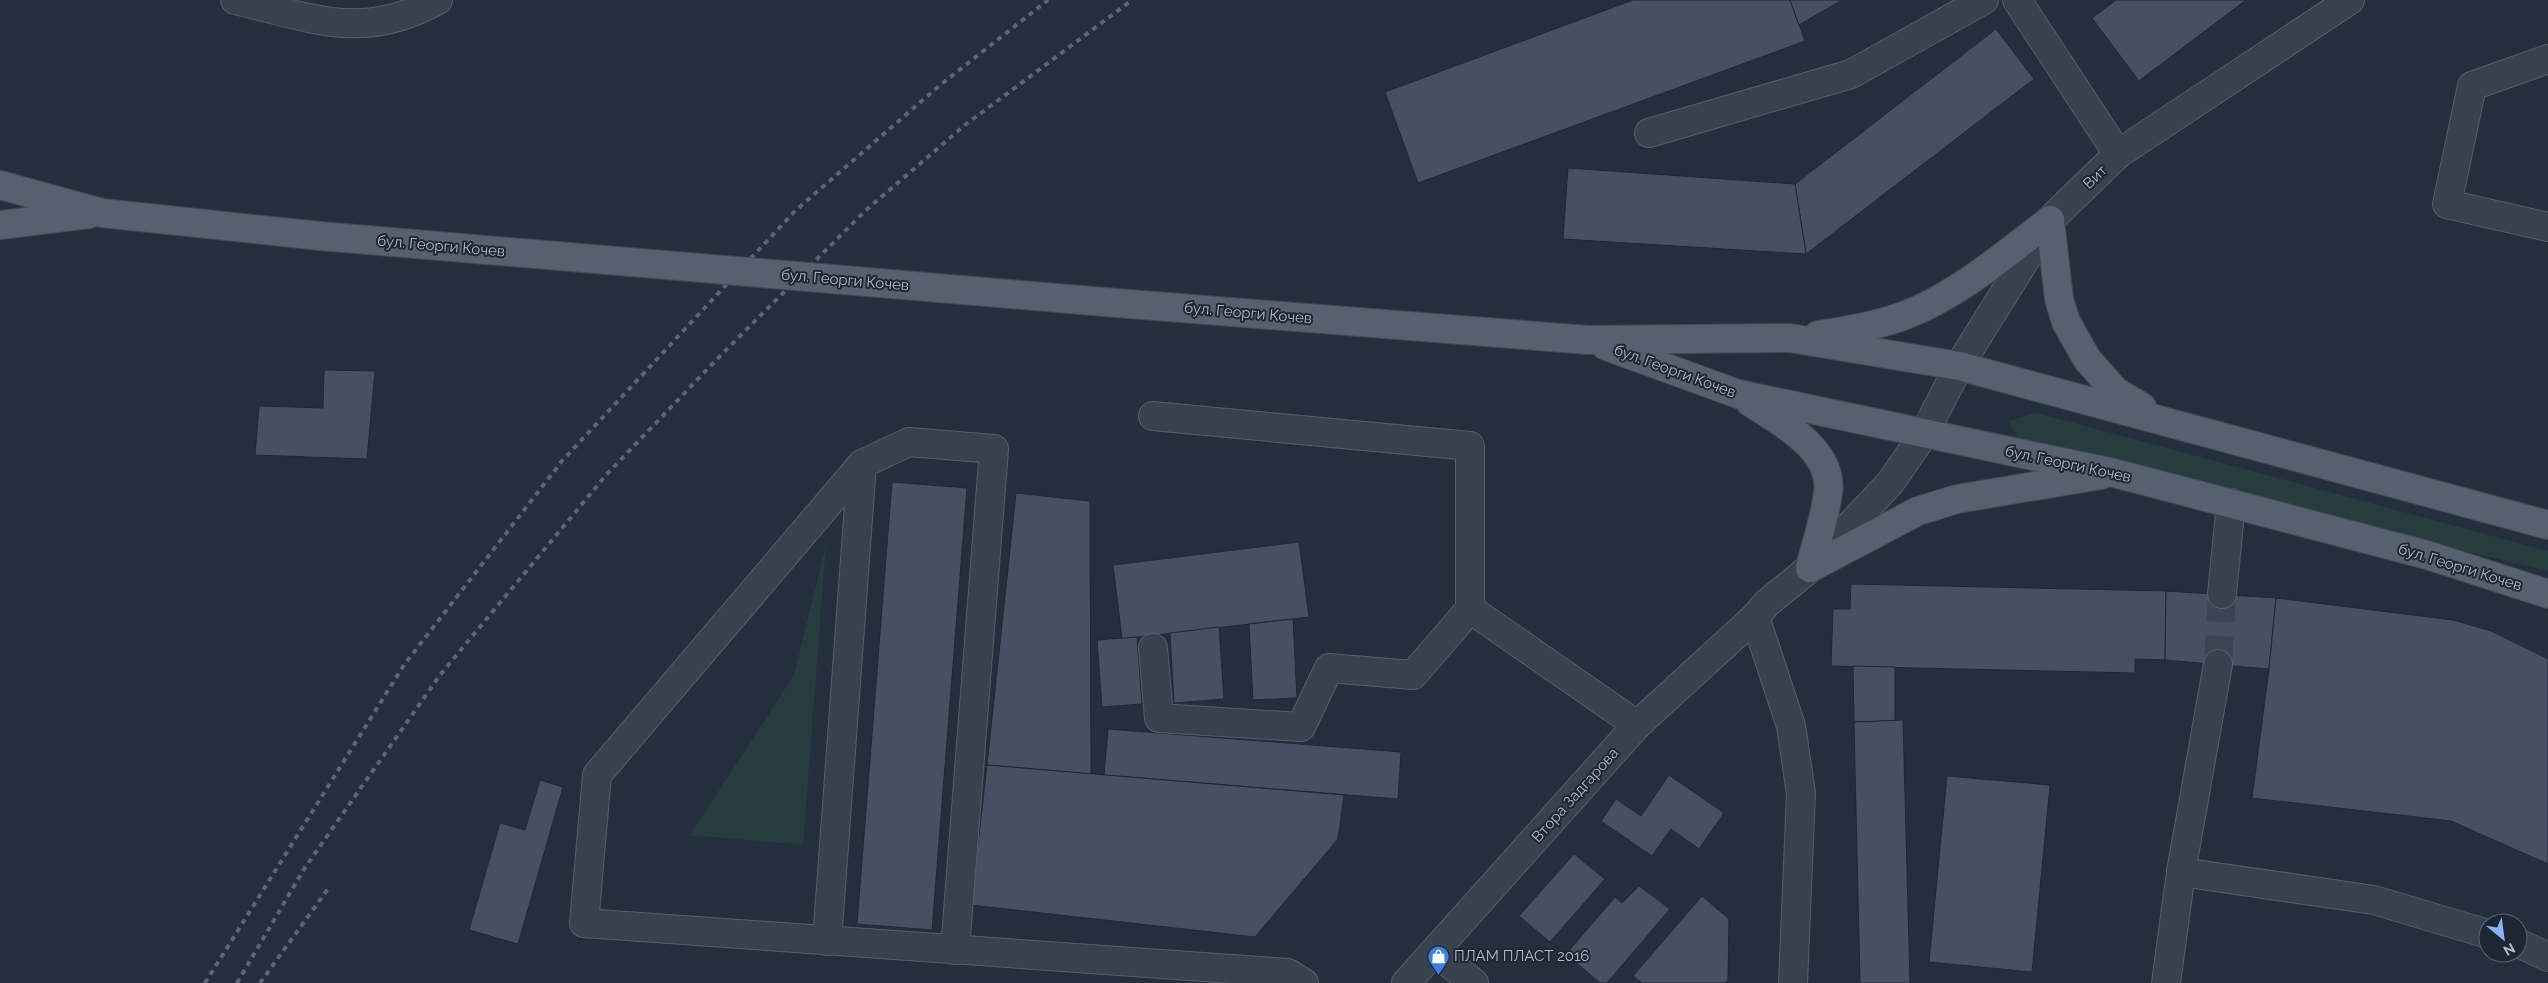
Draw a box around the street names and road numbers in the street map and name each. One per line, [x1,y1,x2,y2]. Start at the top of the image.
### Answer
street label: Вит [2079,161,2111,193]
street label: бул. Георги Кочев [376,231,506,261]
street label: бул. Георги Кочев [780,265,910,295]
street label: бул. Георги Кочев [1183,298,1313,328]
street label: бул. Георги Кочев [1612,341,1738,401]
street label: бул. Георги Кочев [2003,442,2133,486]
street label: бул. Георги Кочев [2396,540,2524,594]
street label: Втора Задгарова [1528,744,1622,846]

